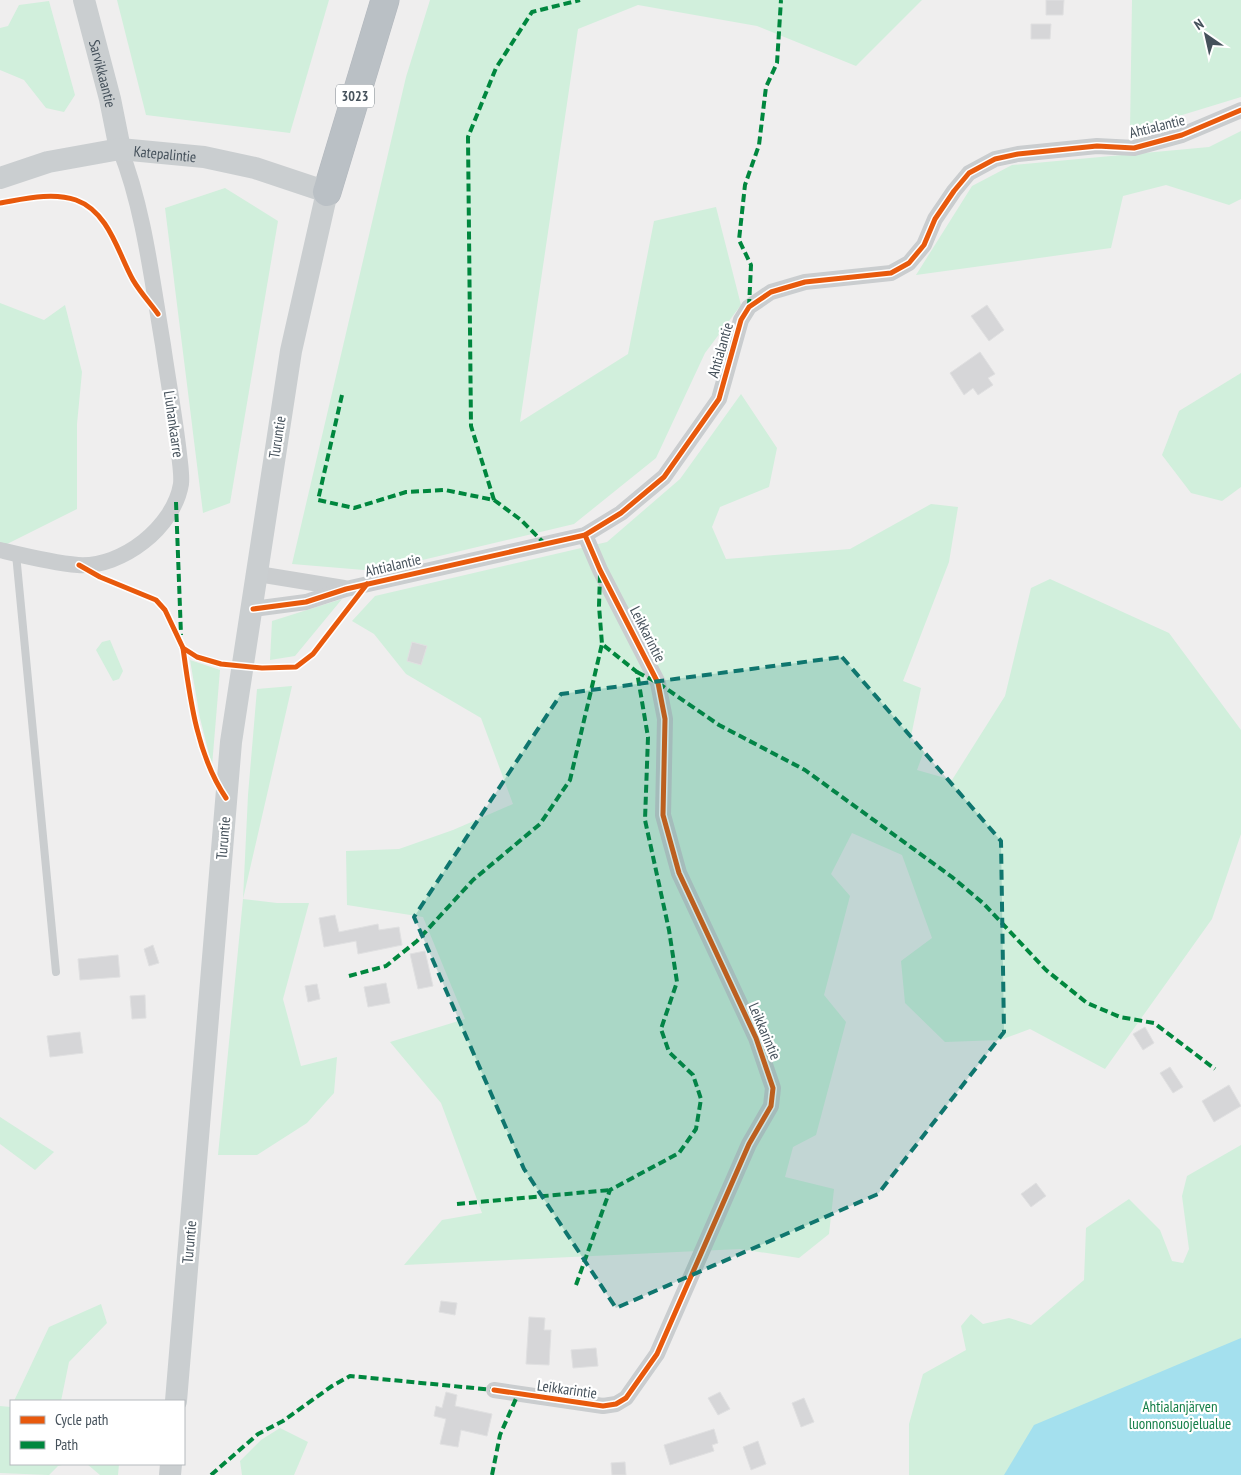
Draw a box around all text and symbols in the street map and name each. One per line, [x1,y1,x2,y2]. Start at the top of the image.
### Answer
north arrow [1181,10,1231,60]
text: N [1191,15,1207,34]
street label: Sarvikkaantie [85,37,121,109]
road number: 3023 [336,84,374,108]
street label: Ahtialantie [1127,110,1187,142]
street label: Katepalintie [133,141,197,166]
street label: Ahtialantie [703,320,737,380]
street label: Liuhankaarre [160,389,188,459]
street label: Turuntie [264,414,290,460]
street label: Ahtialantie [363,549,423,581]
street label: Leikkarintie [626,603,670,665]
street label: Turuntie [212,816,234,860]
street label: Leikkarintie [744,1000,786,1062]
street label: Turuntie [178,1220,200,1264]
street label: Leikkarintie [536,1375,598,1403]
park label: Ahtialanjärven luonnonsuojelualue [1129,1397,1231,1433]
legend [10,1400,185,1465]
text: Cycle path [55,1410,108,1429]
text: Path [55,1435,78,1454]

